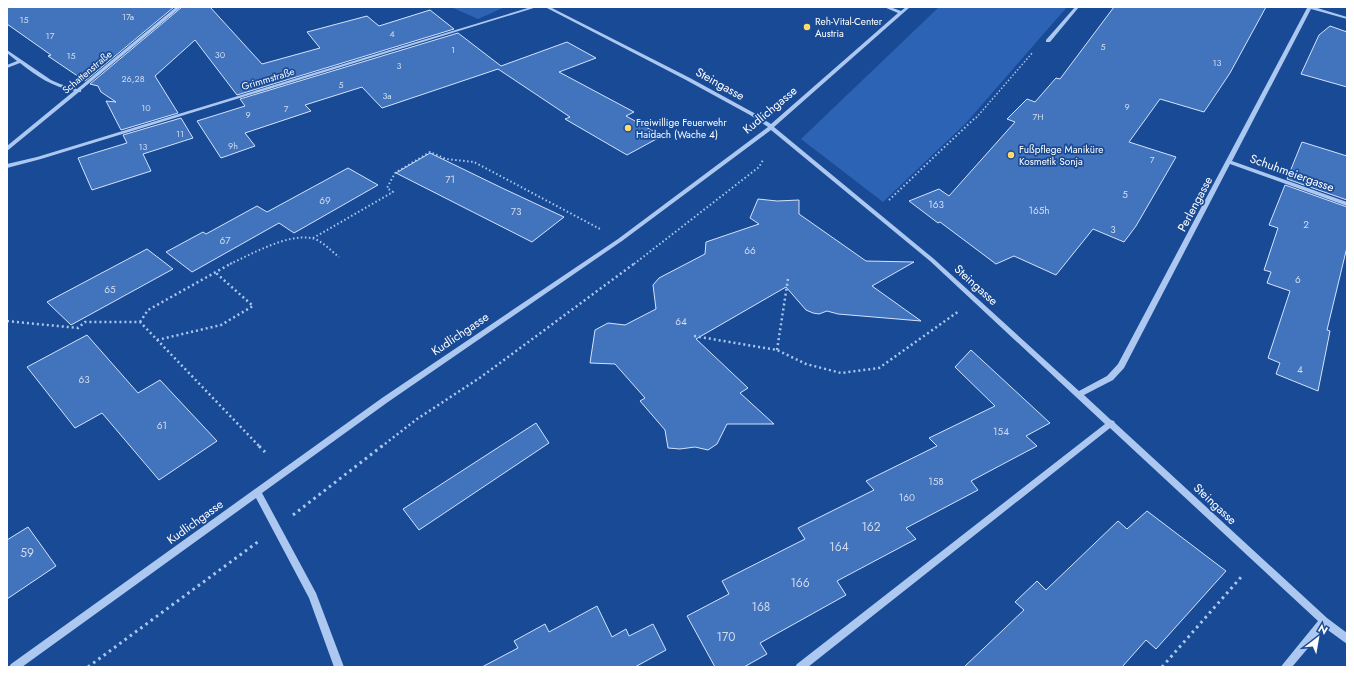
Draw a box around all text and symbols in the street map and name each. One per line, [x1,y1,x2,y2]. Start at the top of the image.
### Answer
house number: 17a [122,10,134,23]
house number: 15 [19,13,29,26]
place label: Reh-Vital-Center Austria [815,14,883,41]
marker: Reh-Vital-Center Austria [802,22,812,32]
house number: 4 [389,27,395,40]
house number: 17 [46,29,55,42]
house number: 5 [1100,40,1106,53]
house number: 1 [451,43,455,56]
street label: Schattenstraße [59,47,115,97]
house number: 30 [215,48,226,61]
house number: 15 [66,49,76,62]
house number: 13 [1213,56,1222,69]
house number: 3 [397,59,402,72]
street label: Steingasse [692,63,748,105]
street label: Grimmstraße [240,64,296,94]
house number: 26,28 [121,72,145,85]
house number: 5 [338,78,344,91]
street label: Kudlichgasse [739,82,801,138]
house number: 3a [382,89,392,102]
house number: 9 [1124,100,1130,113]
house number: 10 [141,101,151,114]
house number: 7 [284,102,289,115]
house number: 9 [245,108,251,121]
house number: 7H [1032,110,1044,123]
place label: Freiwillige Feuerwehr Haidach (Wache 4) [636,115,727,142]
marker: Freiwillige Feuerwehr Haidach (Wache 4) [623,123,633,133]
house number: 11 [176,127,184,140]
house number: 9h [228,139,238,152]
house number: 13 [139,140,148,153]
place label: Fußpflege Maniküre Kosmetik Sonja [1019,142,1103,169]
street label: Schuhmeiergasse [1247,149,1337,197]
marker: Fußpflege Maniküre Kosmetik Sonja [1006,150,1016,160]
house number: 7 [1150,153,1155,166]
house number: 71 [445,172,455,187]
street label: Perlengasse [1173,173,1217,235]
house number: 5 [1122,187,1128,202]
house number: 69 [319,193,331,208]
house number: 163 [928,197,944,212]
house number: 165h [1028,203,1050,218]
house number: 73 [511,204,522,219]
house number: 2 [1303,217,1309,232]
house number: 3 [1110,222,1116,237]
house number: 67 [219,233,231,248]
house number: 66 [744,243,756,258]
street label: Steingasse [950,260,1002,310]
house number: 6 [1295,272,1301,287]
house number: 65 [104,282,116,297]
street label: Kudlichgasse [428,308,492,360]
house number: 64 [675,314,687,329]
house number: 4 [1297,362,1303,377]
house number: 63 [78,372,90,387]
house number: 61 [157,418,167,433]
house number: 154 [993,424,1009,439]
house number: 158 [928,474,944,489]
street label: Steingasse [1189,479,1241,529]
house number: 160 [899,490,915,505]
street label: Kudlichgasse [163,495,227,549]
house number: 162 [861,518,881,536]
house number: 164 [829,538,849,556]
house number: 59 [20,544,34,562]
house number: 166 [790,574,810,592]
house number: 168 [752,598,770,616]
north arrow [1298,618,1338,658]
text: N [1315,620,1331,639]
house number: 170 [717,628,735,646]

